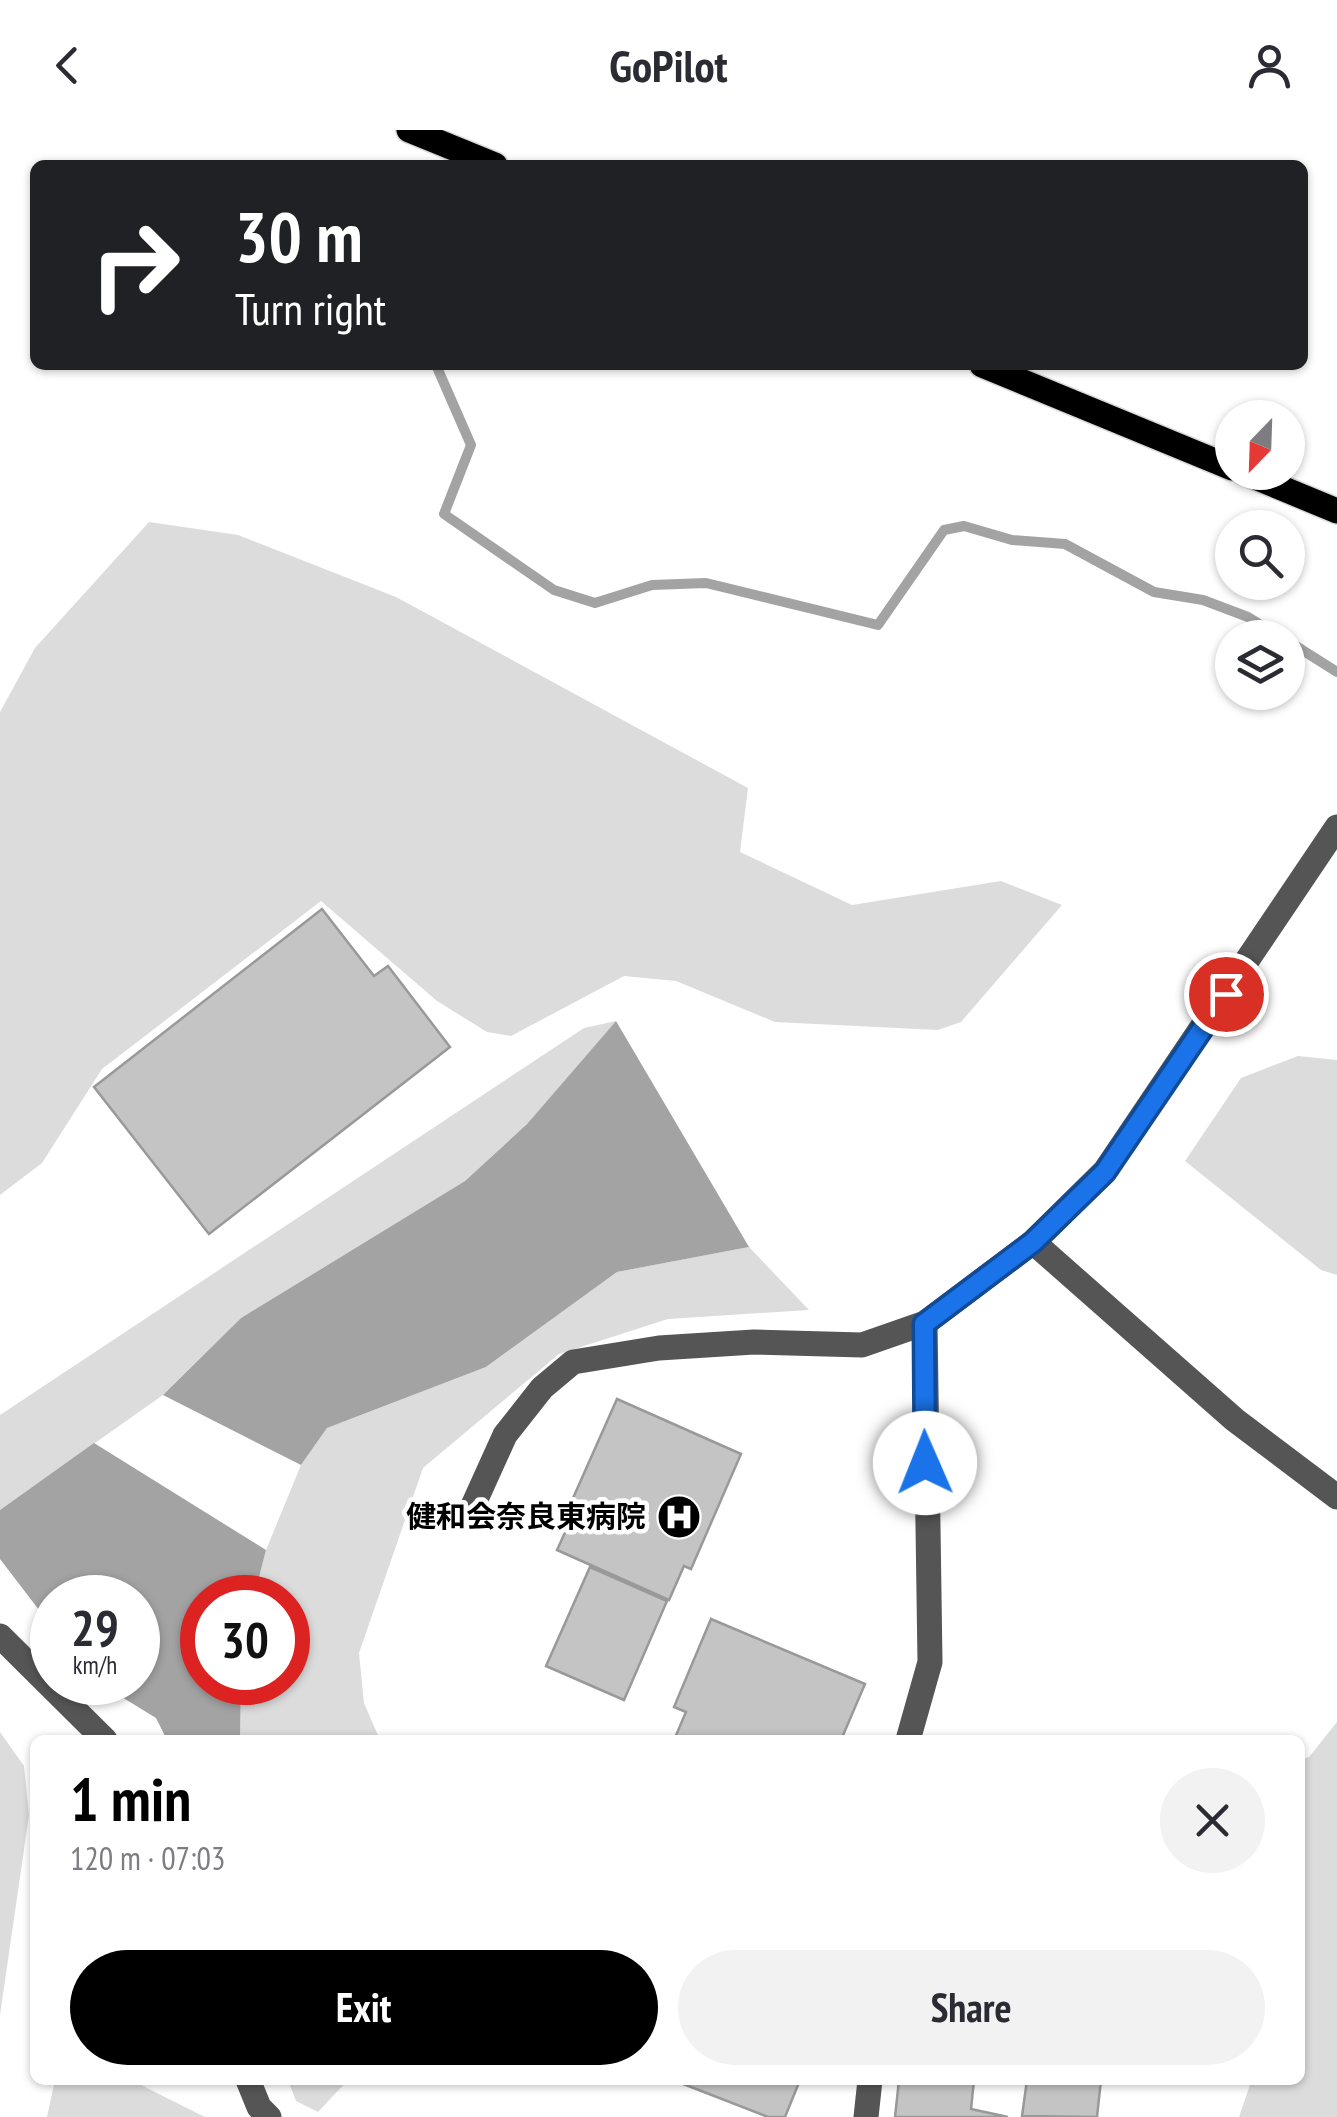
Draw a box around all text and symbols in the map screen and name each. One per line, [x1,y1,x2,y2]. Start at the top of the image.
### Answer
text: GoPilot [609,36,728,94]
icon: back [40,38,95,93]
icon: person [1242,38,1297,93]
text: 30 m [235,191,363,281]
icon: right [70,200,200,330]
text: Turn right [235,279,386,337]
north arrow [1215,400,1305,490]
map controls [1215,400,1305,710]
button: search [1215,510,1305,600]
button: layers [1215,620,1305,710]
pin [1184,952,1269,1037]
icon: arrive [1199,967,1254,1022]
position arrow [873,1411,977,1515]
hospital icon: 健和会奈良東病院 [656,1494,702,1540]
place label: 健和会奈良東病院 [406,1496,646,1535]
speed limit sign: 30 [180,1575,310,1705]
text: 29 [71,1595,119,1660]
text: km/h [73,1649,117,1681]
text: 1 min [70,1760,191,1838]
button: close [1160,1768,1265,1873]
text: 120 m · 07:03 [70,1837,225,1879]
button: Exit [70,1950,658,2065]
button: Share [678,1950,1265,2065]

